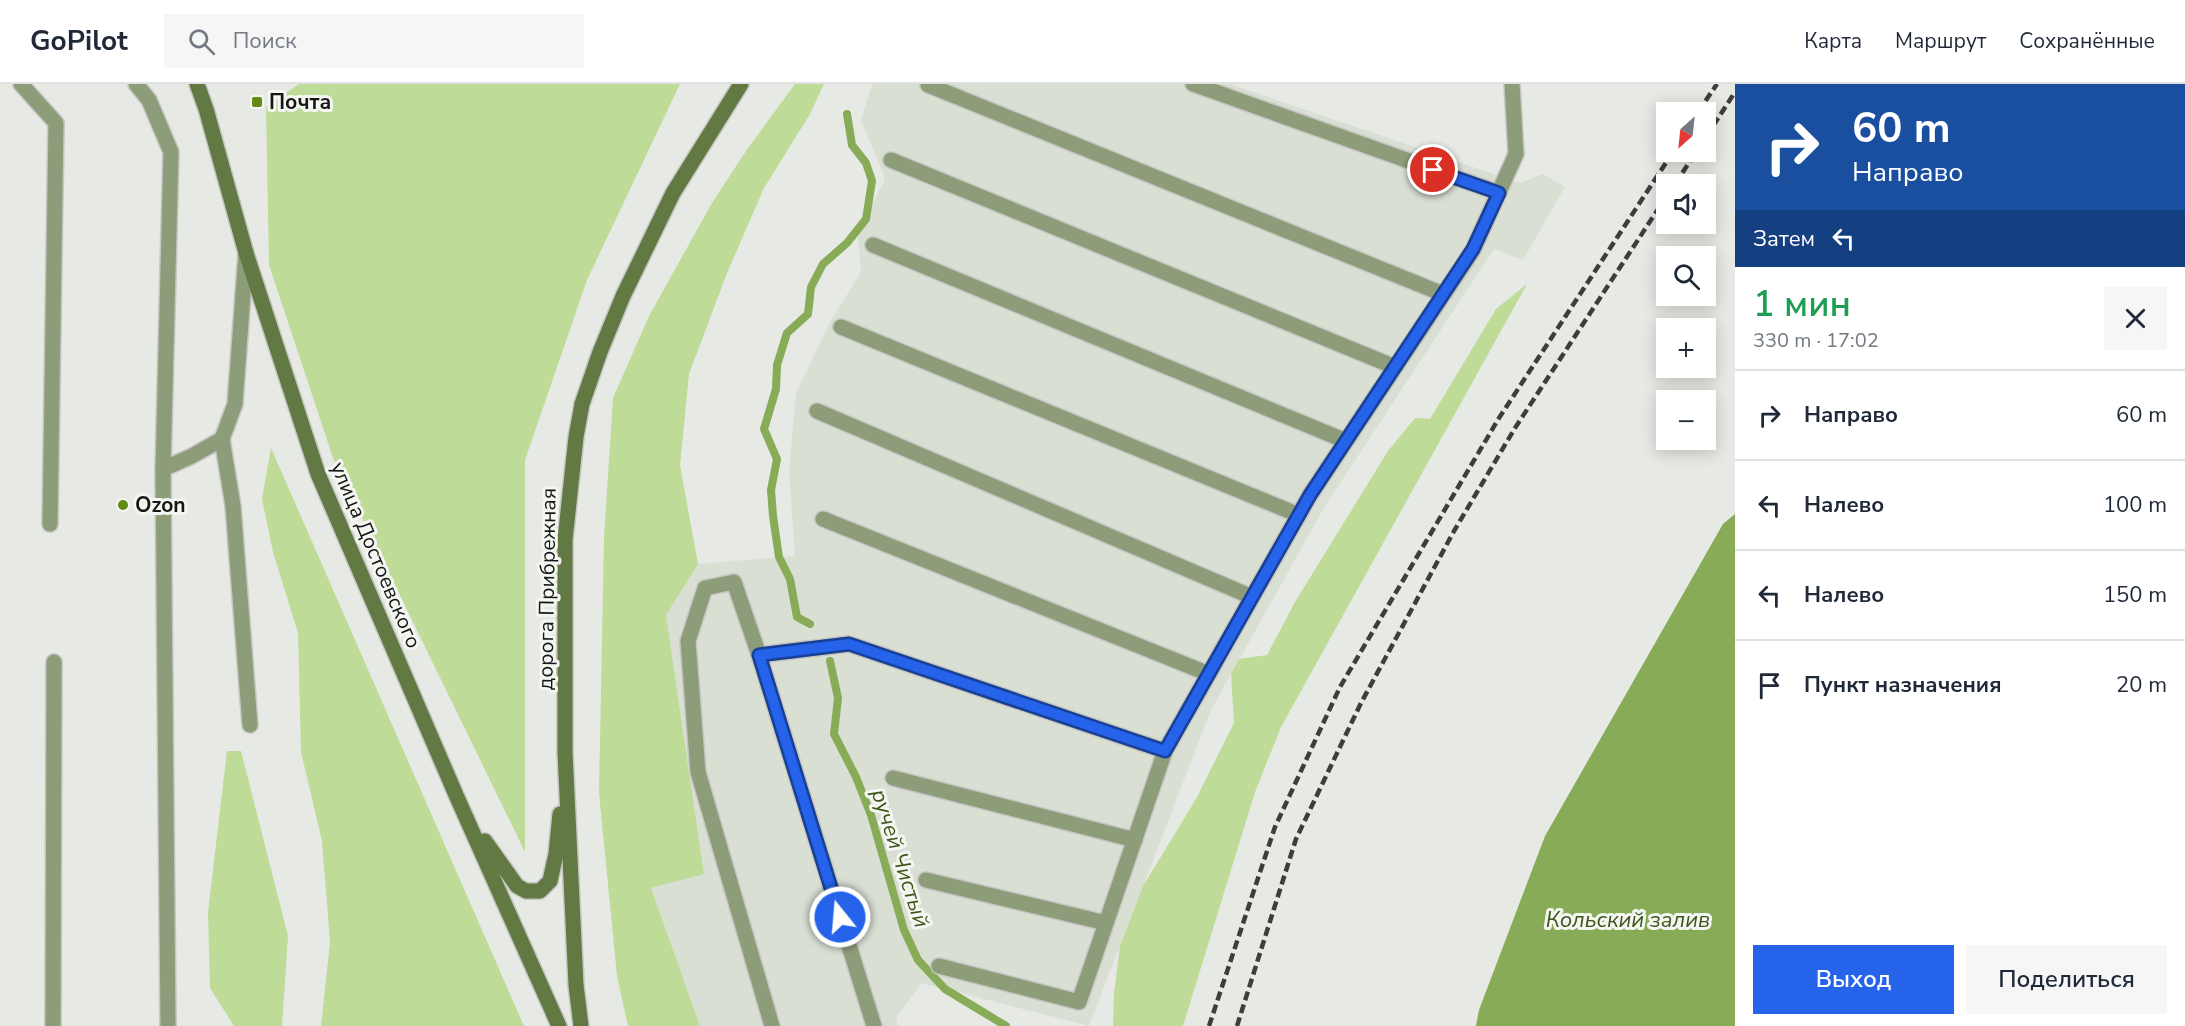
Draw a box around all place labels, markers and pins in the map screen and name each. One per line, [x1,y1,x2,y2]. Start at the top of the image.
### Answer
place label: Почта [269,88,331,116]
marker: Почта [250,95,264,109]
pin [1407,144,1458,195]
place label: Ozon [135,491,186,519]
marker: Ozon [116,498,130,512]

